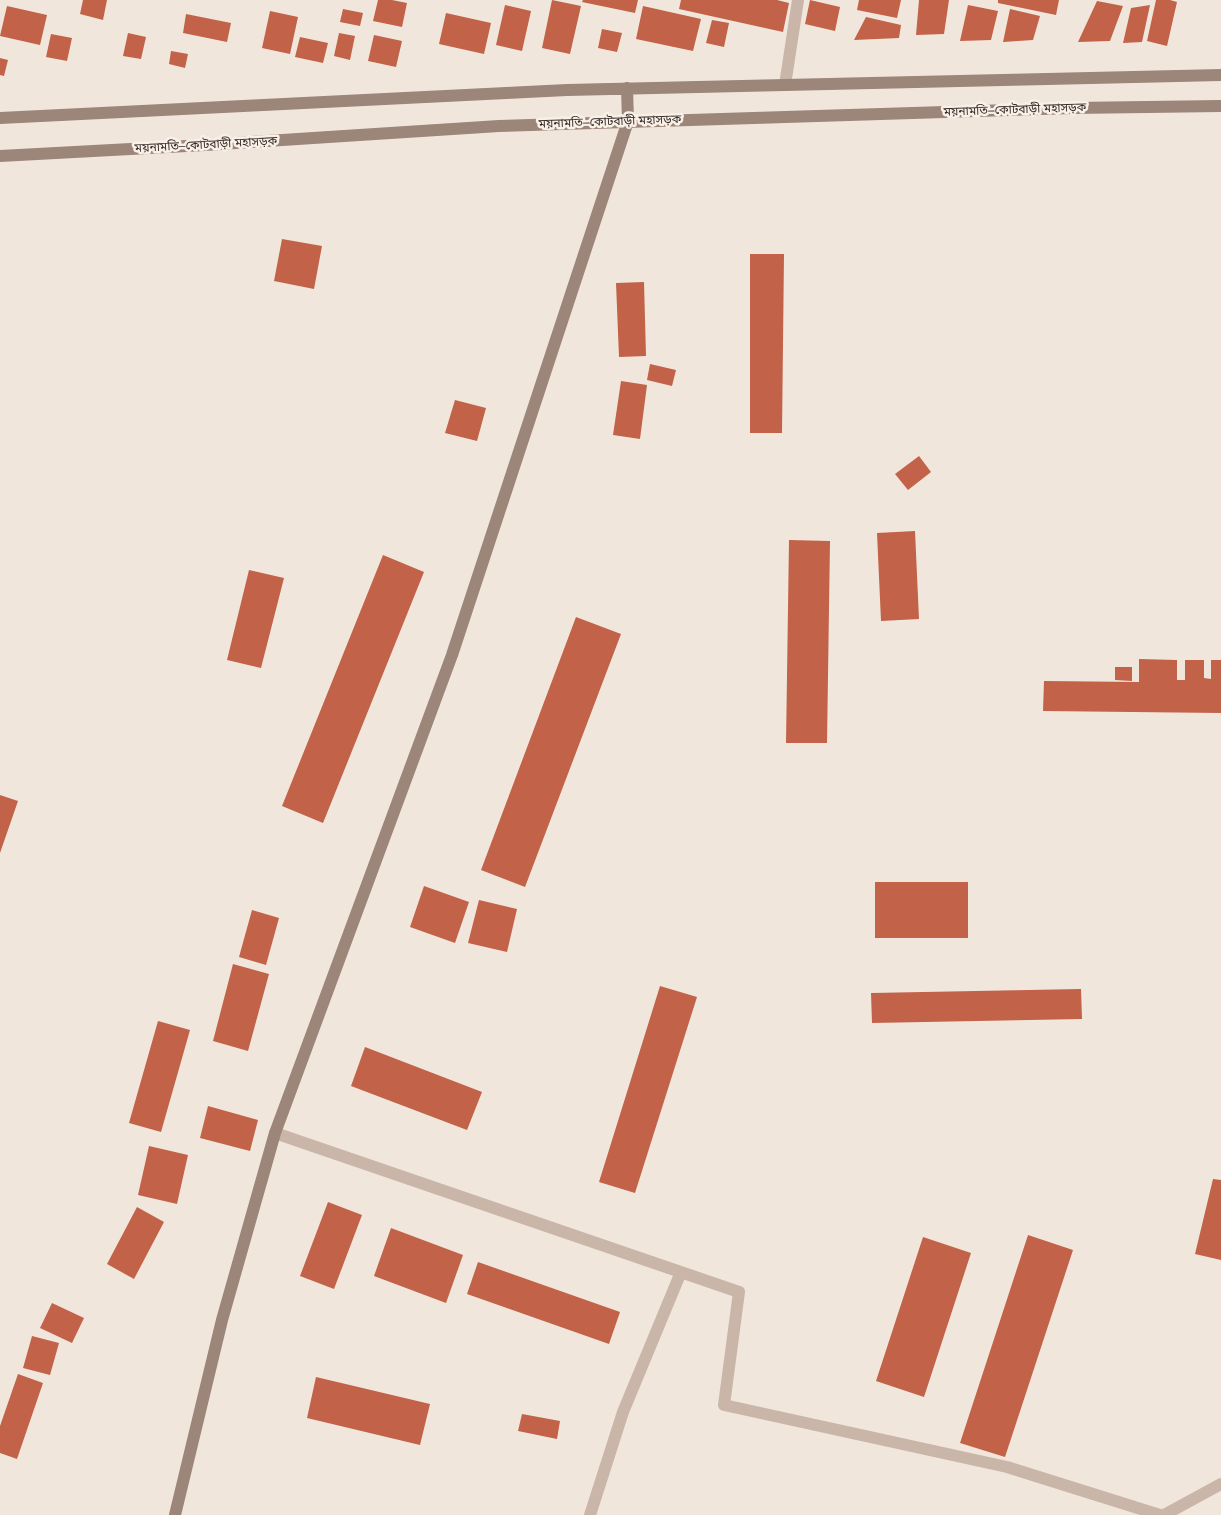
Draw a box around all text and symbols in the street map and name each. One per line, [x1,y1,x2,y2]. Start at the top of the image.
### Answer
street label: ময়নামতি–কোটবাড়ী মহাসড়ক [943,100,1087,120]
street label: ময়নামতি–কোটবাড়ী মহাসড়ক [538,112,682,132]
street label: ময়নামতি–কোটবাড়ী মহাসড়ক [134,134,278,156]

